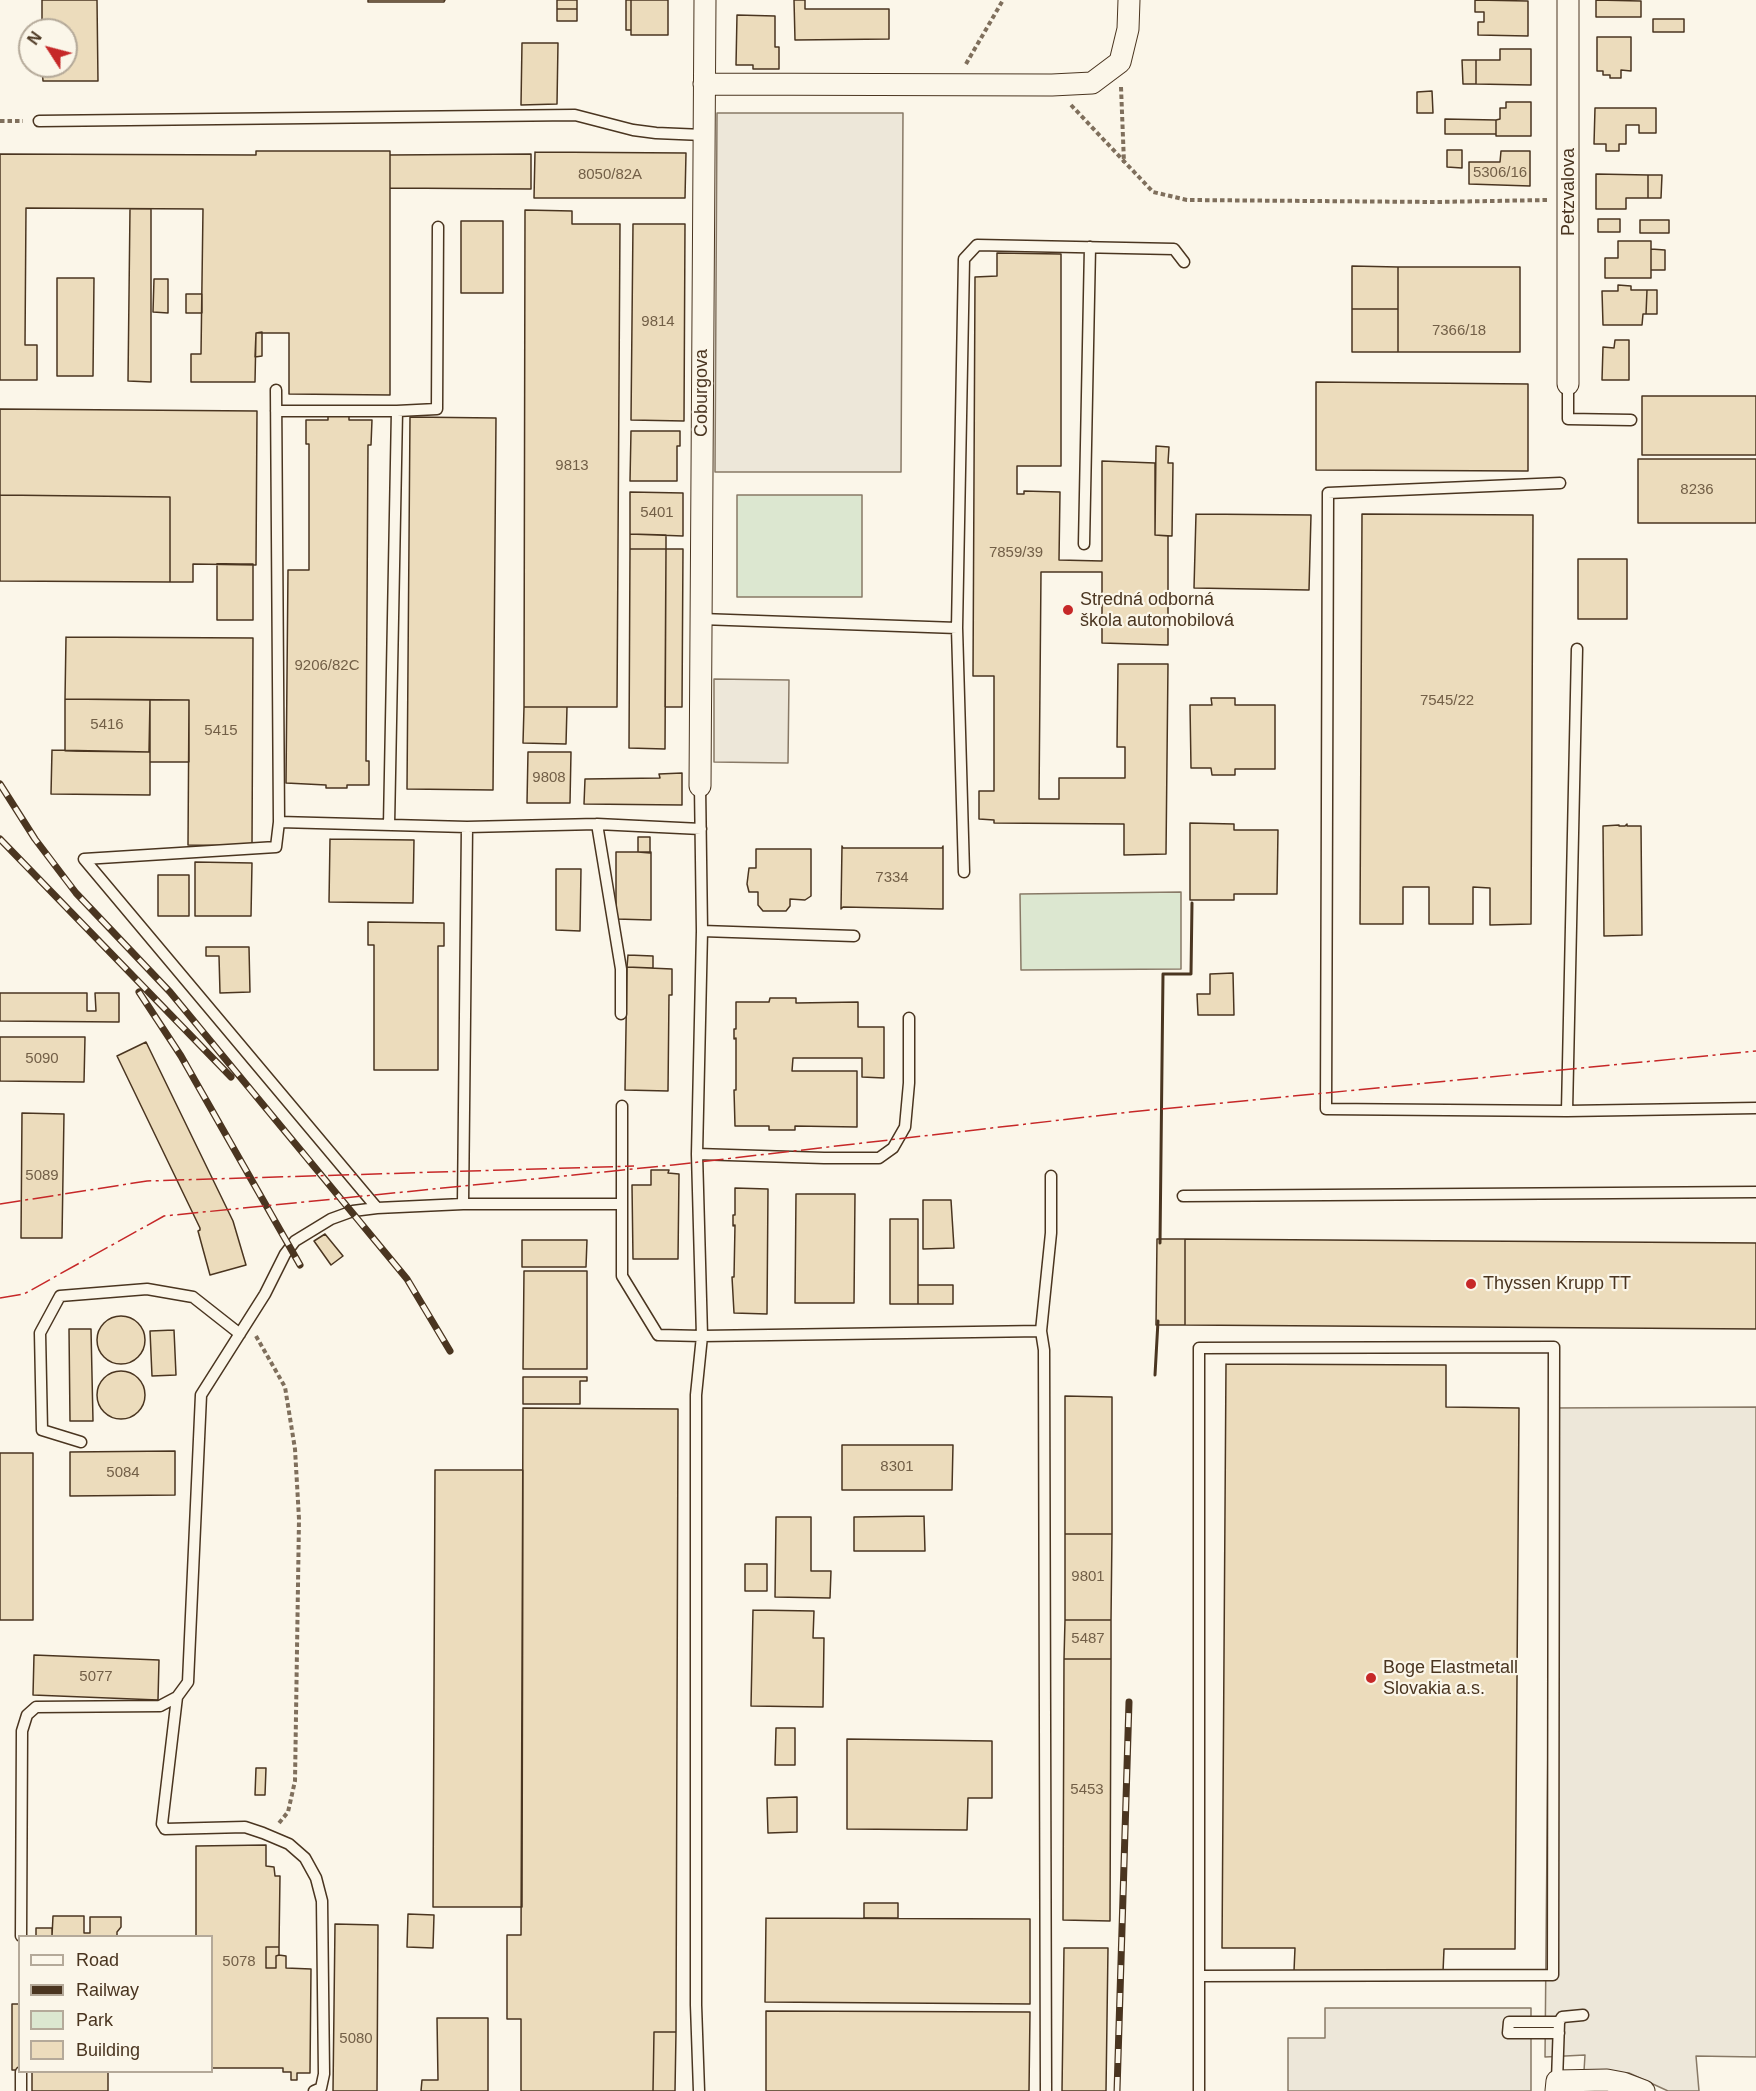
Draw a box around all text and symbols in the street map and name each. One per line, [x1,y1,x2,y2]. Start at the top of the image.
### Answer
north arrow [18,18,78,78]
text: N [24,29,45,48]
street label: Petzvalova [1558,148,1580,236]
house number: 5306/16 [1473,164,1527,182]
house number: 8050/82A [578,166,642,184]
house number: 9814 [641,313,675,331]
house number: 7366/18 [1432,322,1486,340]
street label: Coburgova [691,349,713,437]
house number: 9813 [555,457,589,475]
house number: 8236 [1680,481,1714,499]
house number: 5401 [640,504,674,522]
house number: 7859/39 [989,544,1043,562]
place label: Stredná odborná škola automobilová [1080,589,1234,632]
marker: Stredná odborná škola automobilová [1061,603,1075,617]
house number: 9206/82C [294,657,360,675]
house number: 7545/22 [1420,692,1474,710]
house number: 5416 [90,716,124,734]
house number: 5415 [204,722,238,740]
house number: 9808 [532,769,566,787]
house number: 7334 [875,869,909,887]
house number: 5090 [25,1050,59,1068]
house number: 5089 [25,1167,59,1185]
place label: Thyssen Krupp TT [1483,1273,1631,1295]
marker: Thyssen Krupp TT [1464,1277,1478,1291]
house number: 8301 [880,1458,914,1476]
house number: 5084 [106,1464,140,1482]
house number: 9801 [1071,1568,1105,1586]
house number: 5487 [1071,1630,1105,1648]
place label: Boge Elastmetall Slovakia a.s. [1383,1657,1518,1700]
house number: 5077 [79,1668,113,1686]
marker: Boge Elastmetall Slovakia a.s. [1364,1671,1378,1685]
house number: 5453 [1070,1781,1104,1799]
legend [18,1935,213,2073]
text: Road [76,1950,119,1970]
house number: 5078 [222,1953,256,1971]
text: Railway [76,1980,139,2000]
text: Park [76,2010,113,2030]
house number: 5080 [339,2030,373,2048]
text: Building [76,2040,140,2060]

